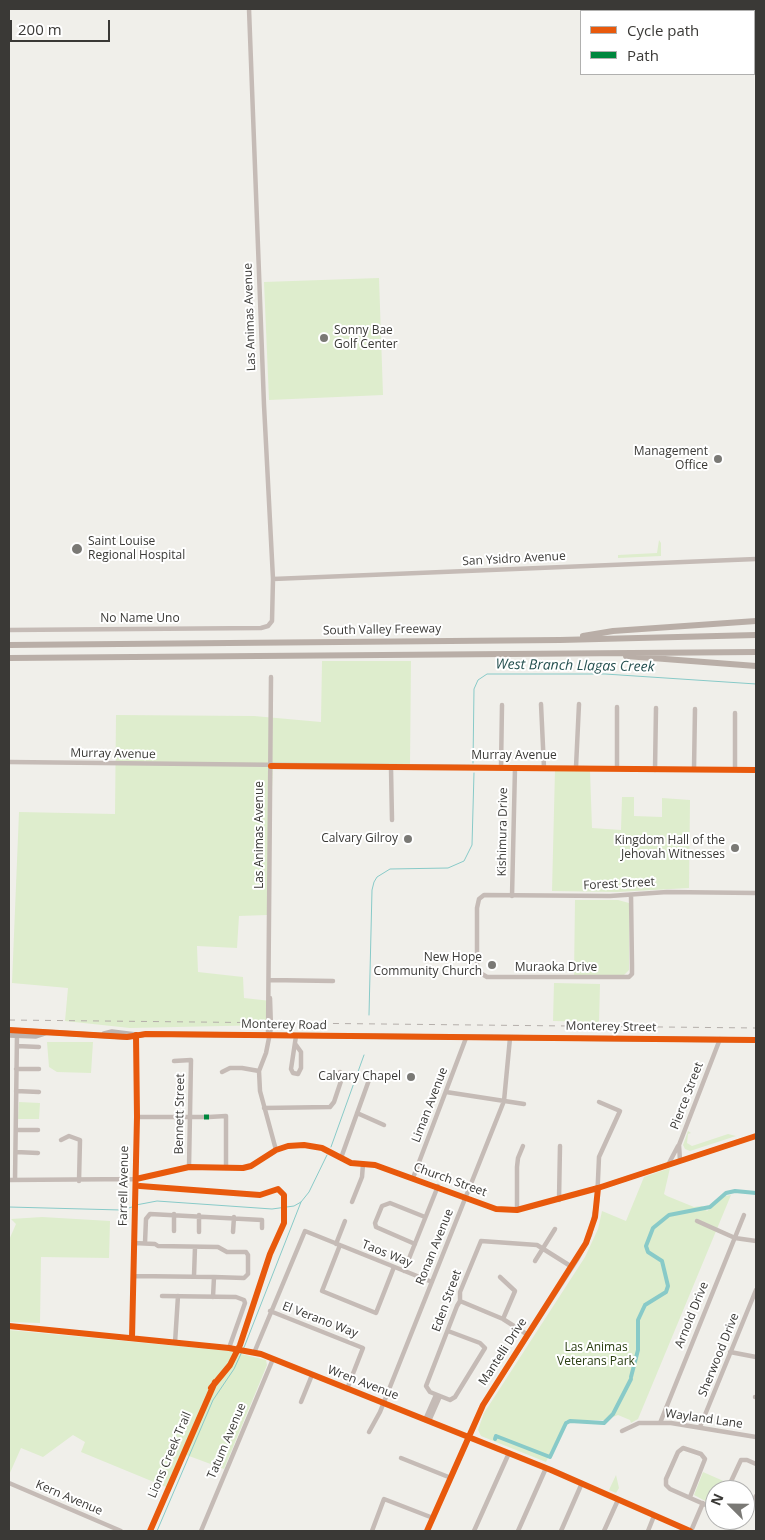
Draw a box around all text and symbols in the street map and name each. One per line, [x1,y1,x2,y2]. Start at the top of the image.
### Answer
scale bar [12,10,112,42]
legend [580,10,755,75]
text: 200 m [18,19,62,39]
text: Cycle path [627,20,699,40]
text: Path [627,45,659,65]
street label: Las Animas Avenue [241,263,259,371]
place label: Sonny Bae Golf Center [334,324,398,352]
marker: Sonny Bae Golf Center [318,332,330,344]
place label: Management Office [634,445,708,473]
marker: Management Office [712,453,724,465]
place label: Saint Louise Regional Hospital [88,535,185,563]
marker: Saint Louise Regional Hospital [70,542,84,556]
street label: San Ysidro Avenue [462,549,566,569]
street label: No Name Uno [100,612,180,626]
street label: South Valley Freeway [323,622,441,638]
water label: West Branch Llagas Creek [496,656,654,676]
street label: Murray Avenue [70,746,156,762]
street label: Murray Avenue [471,749,557,763]
street label: Las Animas Avenue [253,781,267,889]
street label: Kishimura Drive [495,787,511,877]
place label: Calvary Gilroy [321,832,398,846]
marker: Calvary Gilroy [402,833,414,845]
place label: Kingdom Hall of the Jehovah Witnesses [615,834,725,862]
marker: Kingdom Hall of the Jehovah Witnesses [729,842,741,854]
street label: Forest Street [583,875,655,893]
place label: New Hope Community Church [374,951,482,979]
marker: New Hope Community Church [486,959,498,971]
street label: Muraoka Drive [515,961,597,975]
street label: Monterey Road [241,1017,327,1033]
street label: Monterey Street [566,1019,656,1035]
street label: Pierce Street [668,1060,706,1132]
street label: Liman Avenue [409,1065,451,1145]
place label: Calvary Chapel [318,1070,401,1084]
marker: Calvary Chapel [405,1071,417,1083]
street label: Bennett Street [172,1073,188,1155]
street label: Farrell Avenue [116,1146,132,1226]
street label: Church Street [411,1160,489,1200]
street label: Ronan Avenue [413,1207,457,1287]
street label: Taos Way [360,1237,414,1271]
street label: Eden Street [429,1268,465,1334]
street label: Arnold Drive [672,1280,712,1350]
street label: El Verano Way [280,1299,360,1341]
street label: Sherwood Drive [696,1311,742,1399]
street label: Mantelli Drive [476,1316,530,1388]
park label: Las Animas Veterans Park [557,1341,635,1369]
street label: Wren Avenue [325,1363,401,1403]
street label: Tatum Avenue [205,1401,249,1481]
street label: Wayland Lane [664,1406,744,1432]
street label: Lions Creek Trail [145,1410,195,1500]
street label: Kern Avenue [33,1477,105,1519]
north arrow [705,1480,755,1530]
text: N [706,1490,728,1508]

